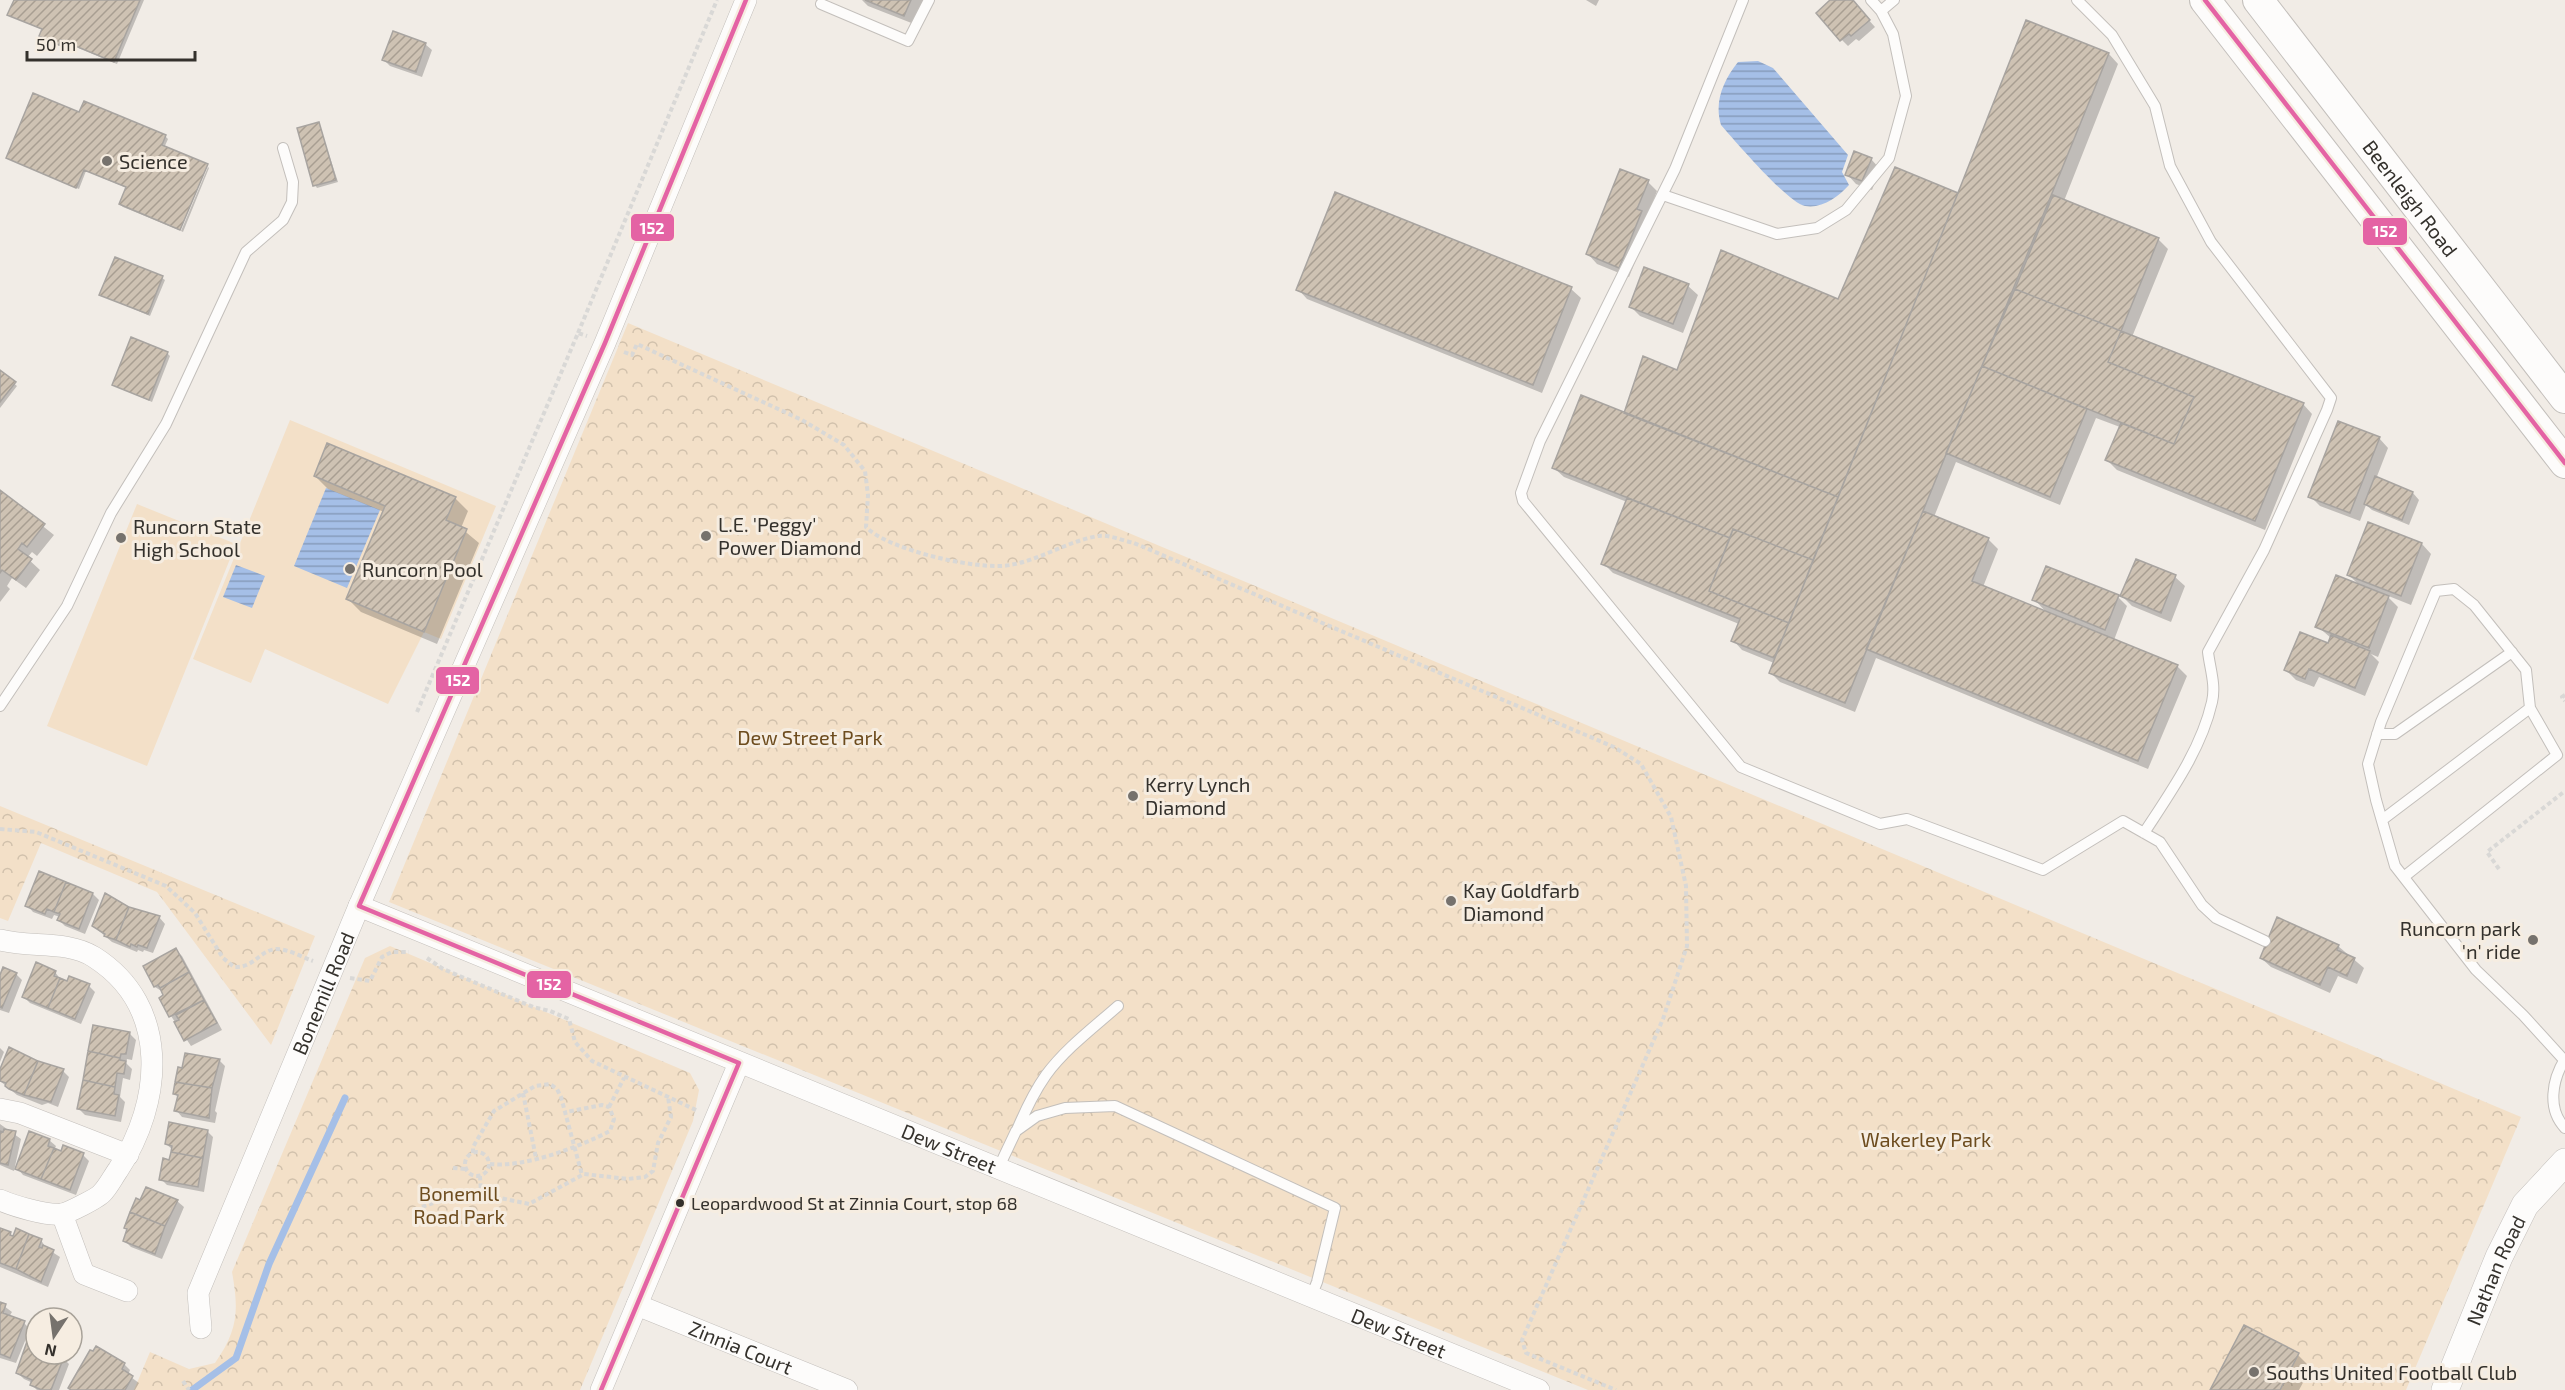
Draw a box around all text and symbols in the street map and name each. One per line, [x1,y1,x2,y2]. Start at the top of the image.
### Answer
scale bar [27,24,195,62]
text: 50 m [36,33,76,55]
street label: Beenleigh Road [2358,135,2463,261]
place label: Science [119,149,188,173]
marker: Science [100,154,114,168]
line badge: 152 [630,213,675,242]
line badge: 152 [2362,217,2408,246]
text: 152 [639,218,665,237]
text: 152 [2372,221,2398,240]
place label: L.E. 'Peggy' Power Diamond [718,512,861,559]
place label: Runcorn State High School [133,514,262,561]
marker: L.E. 'Peggy' Power Diamond [699,529,713,543]
marker: Runcorn State High School [114,531,128,545]
place label: Runcorn Pool [362,557,483,581]
marker: Runcorn Pool [343,562,357,576]
line badge: 152 [435,666,480,695]
text: 152 [445,670,471,689]
park label: Dew Street Park [737,725,883,749]
place label: Kerry Lynch Diamond [1145,772,1250,819]
marker: Kerry Lynch Diamond [1126,789,1140,803]
place label: Kay Goldfarb Diamond [1463,878,1580,925]
marker: Kay Goldfarb Diamond [1444,894,1458,908]
place label: Runcorn park 'n' ride [2400,916,2521,963]
street label: Bonemill Road [287,928,359,1058]
marker: Runcorn park 'n' ride [2526,933,2540,947]
line badge: 152 [526,970,572,999]
text: 152 [536,974,562,993]
street label: Dew Street [898,1118,1001,1178]
park label: Wakerley Park [1861,1127,1991,1151]
park label: Bonemill Road Park [413,1181,505,1228]
place label: Leopardwood St at Zinnia Court, stop 68 [691,1192,1018,1214]
marker: Leopardwood St at Zinnia Court, stop 68 [674,1197,686,1209]
street label: Nathan Road [2461,1211,2530,1329]
street label: Dew Street [1348,1302,1450,1363]
north arrow [24,1306,84,1366]
street label: Zinnia Court [685,1315,797,1379]
text: N [43,1341,58,1362]
place label: Souths United Football Club [2266,1360,2517,1384]
marker: Souths United Football Club [2247,1365,2261,1379]

